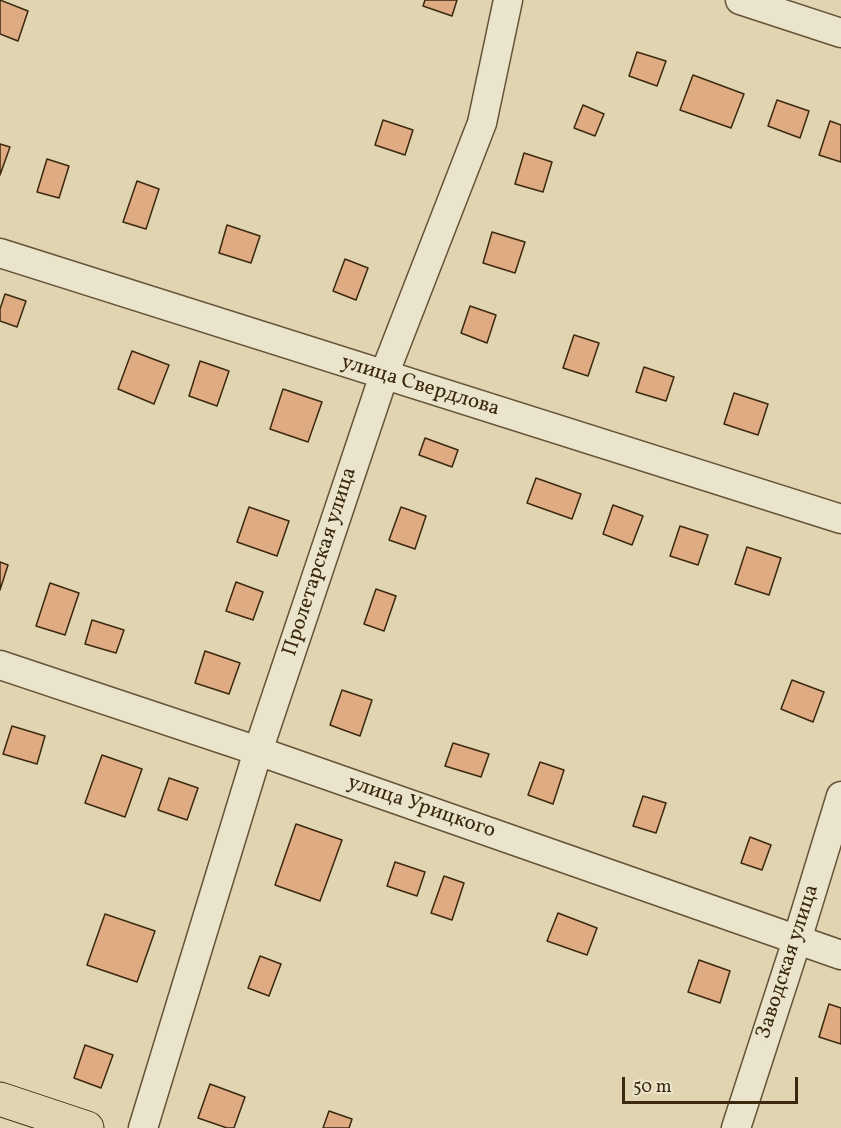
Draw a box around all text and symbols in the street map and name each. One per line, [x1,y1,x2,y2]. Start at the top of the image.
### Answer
street label: улица Свердлова [338,351,502,423]
street label: Пролетарская улица [279,464,363,660]
street label: улица Урицкого [344,771,498,845]
street label: Заводская улица [752,882,826,1042]
scale bar [625,1065,800,1103]
text: 50 m [633,1075,672,1100]

